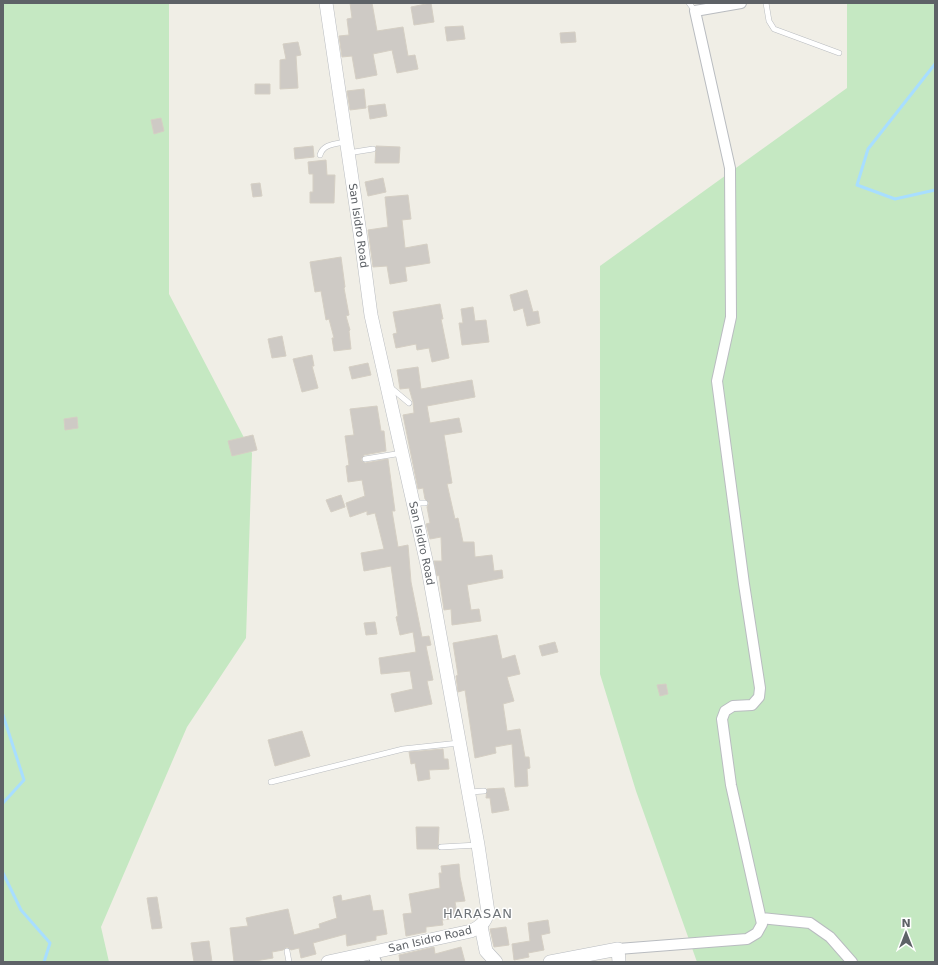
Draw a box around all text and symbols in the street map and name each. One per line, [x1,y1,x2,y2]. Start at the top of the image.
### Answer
street label: San Isidro Road [346,182,371,269]
street label: San Isidro Road [406,500,437,586]
district label: HARASAN [443,906,513,921]
north arrow [886,913,926,953]
text: N [901,917,911,930]
street label: San Isidro Road [387,924,473,955]

